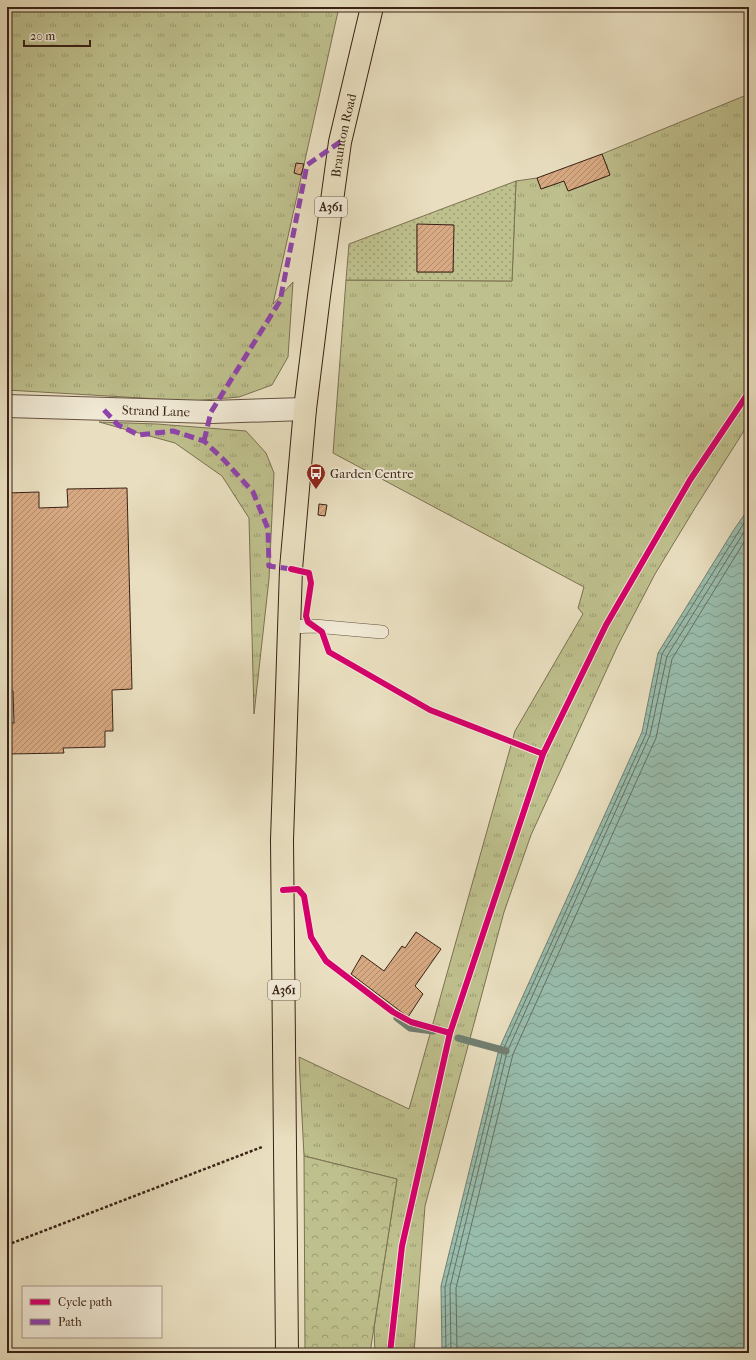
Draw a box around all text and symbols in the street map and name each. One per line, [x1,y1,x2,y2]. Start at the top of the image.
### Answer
scale bar [24,22,90,48]
text: 20 m [30,29,55,43]
street label: Braunton Road [328,91,359,178]
road number: A361 [315,197,347,217]
street label: Strand Lane [122,402,191,419]
bus stop icon: Garden Centre [305,462,327,490]
place label: Garden Centre [330,466,414,481]
road number: A361 [268,980,300,1000]
legend [22,1286,162,1338]
text: Cycle path [58,1295,113,1309]
text: Path [58,1315,82,1329]

